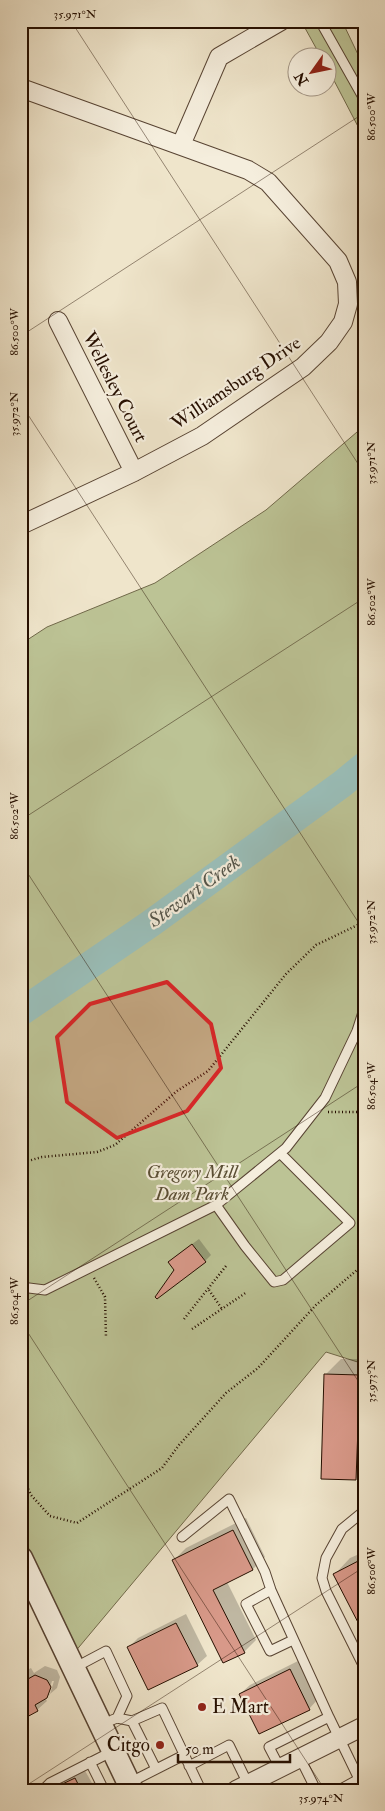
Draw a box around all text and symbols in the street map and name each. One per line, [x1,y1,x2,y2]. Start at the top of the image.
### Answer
text: 35.971°N [54,7,97,22]
north arrow [288,48,338,98]
text: N [291,69,313,90]
text: 86.500°W [364,92,379,141]
text: 86.500°W [7,307,22,356]
street label: Wellesley Court [76,327,153,446]
street label: Williamsburg Drive [166,331,305,436]
text: 35.972°N [7,391,22,436]
text: 35.971°N [364,441,379,484]
text: 86.502°W [364,577,379,626]
text: 86.502°W [7,791,22,840]
water label: Stewart Creek [142,849,245,933]
text: 35.972°N [364,899,379,944]
text: 86.504°W [364,1061,379,1110]
park label: Gregory Mill Dam Park [146,1160,239,1206]
text: 86.504°W [7,1276,22,1325]
text: 35.973°N [364,1359,379,1403]
text: 86.506°W [364,1546,379,1595]
place label: E Mart [212,1695,269,1719]
marker: E Mart [196,1701,208,1713]
scale bar [178,1731,290,1763]
place label: Citgo [107,1733,150,1757]
marker: Citgo [154,1739,166,1751]
text: 50 m [185,1740,214,1759]
text: 35.974°N [299,1791,344,1806]

